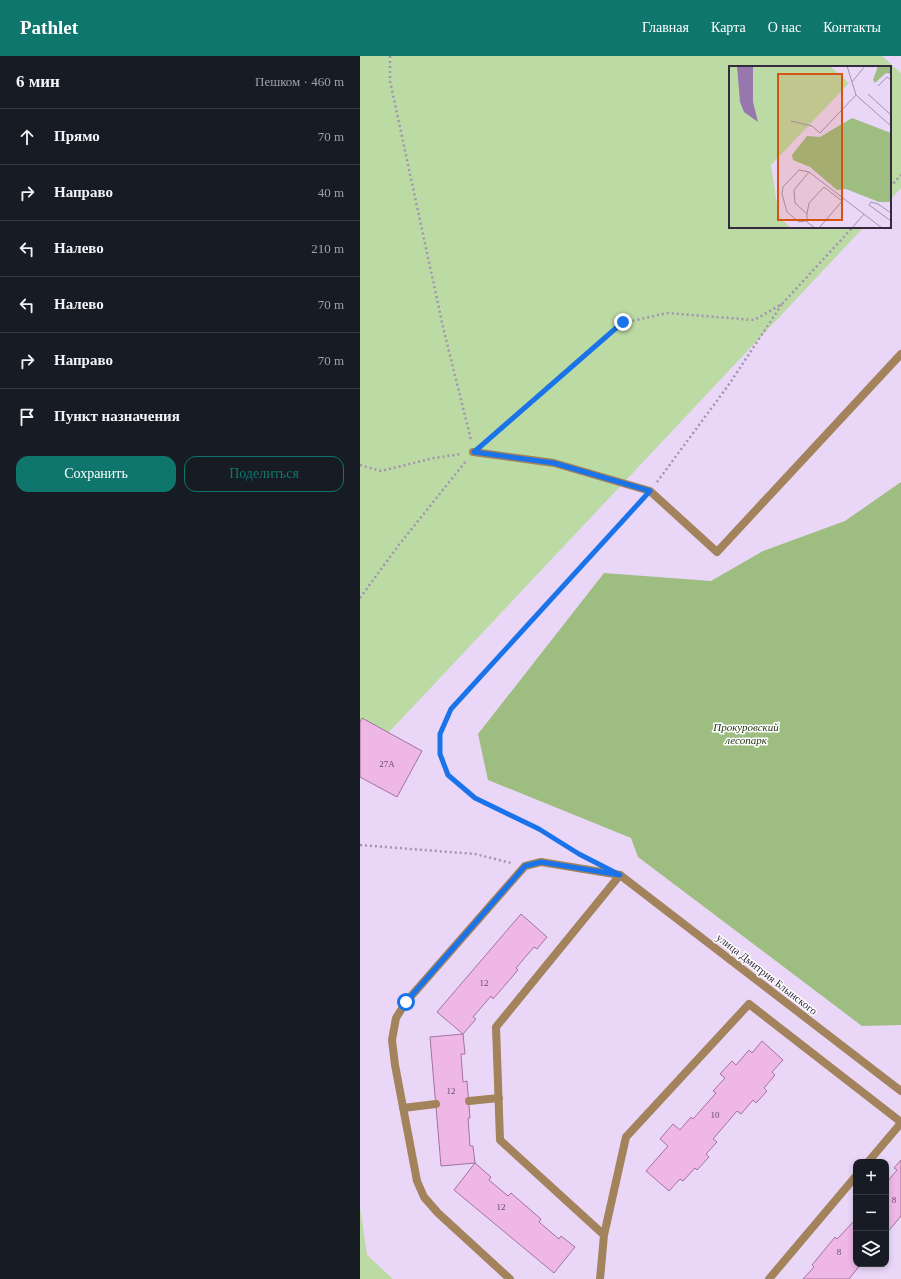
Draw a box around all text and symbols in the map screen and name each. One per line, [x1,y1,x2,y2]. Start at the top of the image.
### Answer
text: Pathlet [20,17,78,38]
text: Главная [642,20,689,35]
text: Карта [711,20,746,35]
text: О нас [768,20,801,35]
text: Контакты [823,20,881,35]
inset map [729,66,891,228]
text: 6 мин [16,72,60,91]
text: Пешком · 460 m [255,74,344,89]
icon: ahead [16,126,38,148]
text: Прямо [54,128,100,144]
text: 70 m [318,129,344,144]
icon: right [16,182,38,204]
text: Направо [54,184,113,200]
text: 40 m [318,185,344,200]
icon: left [16,238,38,260]
text: Налево [54,240,104,256]
text: 210 m [311,241,344,256]
icon: left [16,294,38,316]
text: Налево [54,296,104,312]
text: 70 m [318,297,344,312]
route end [614,313,632,331]
icon: right [16,350,38,372]
text: Направо [54,352,113,368]
text: 70 m [318,353,344,368]
icon: arrive [16,406,38,428]
text: Пункт назначения [54,408,180,424]
button: Сохранить [16,456,176,492]
button: Поделиться [184,456,344,492]
park label: Прокуровский лесопарк [712,721,779,746]
house number: 27А [379,759,395,769]
street label: улица Дмитрия Блынского [714,931,820,1017]
house number: 12 [480,978,489,988]
route start [397,993,415,1011]
house number: 12 [447,1086,456,1096]
house number: 10 [711,1110,720,1120]
map controls [853,1159,889,1267]
button: + [853,1159,889,1195]
button: − [853,1195,889,1231]
house number: 8 [892,1195,897,1205]
house number: 12 [497,1202,506,1212]
button: layers [853,1231,889,1267]
house number: 8 [837,1247,842,1257]

